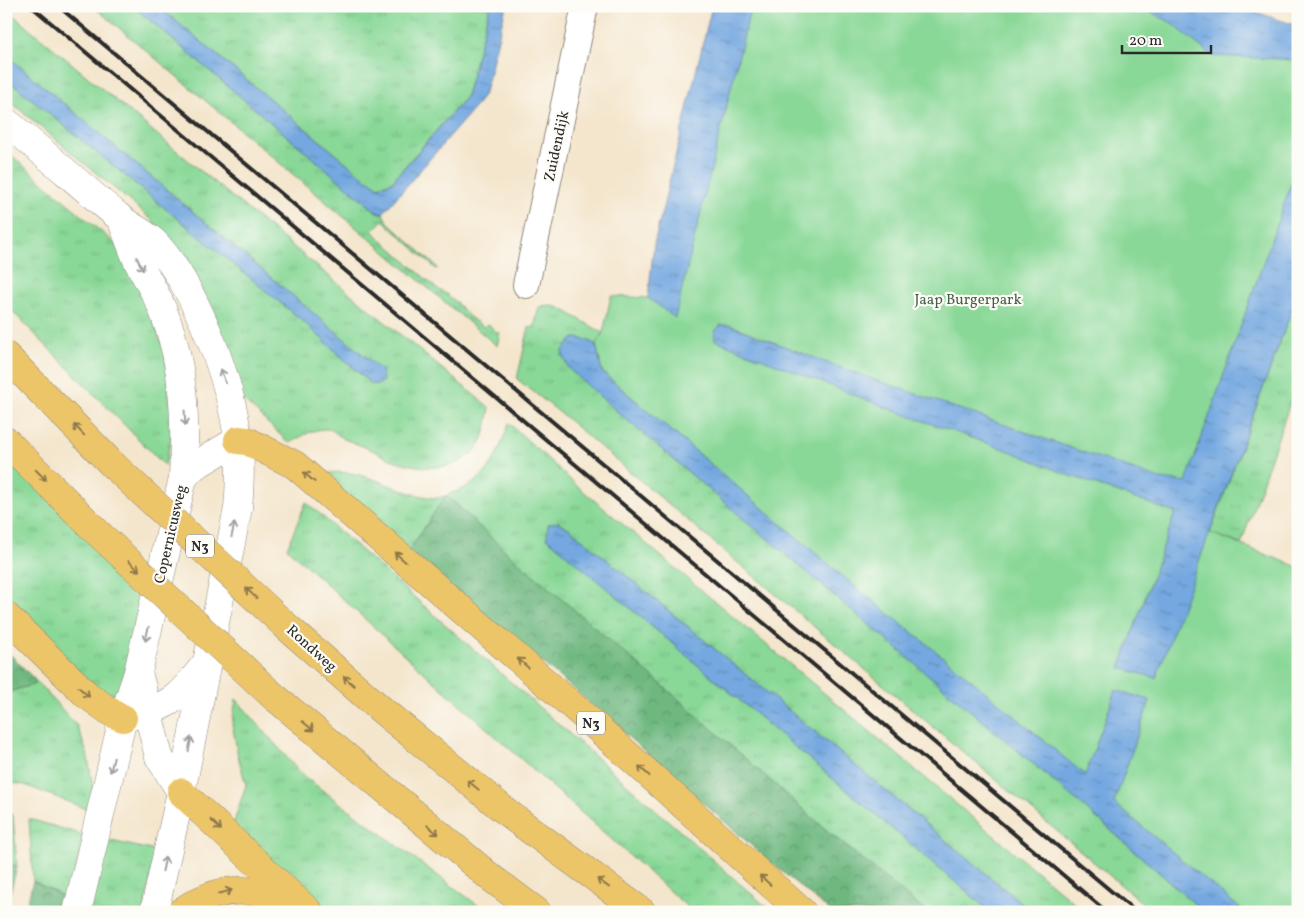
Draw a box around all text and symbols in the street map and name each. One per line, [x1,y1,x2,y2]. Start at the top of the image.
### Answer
scale bar [1122,22,1210,54]
text: 20 m [1129,31,1162,52]
street label: Zuidendijk [540,109,575,184]
one-way arrow [136,256,145,271]
park label: Jaap Burgerpark [914,290,1022,311]
one-way arrow [218,368,227,384]
one-way arrow [180,410,189,426]
one-way arrow [73,424,85,436]
one-way arrow [35,469,47,481]
one-way arrow [303,472,316,483]
street label: Copernicusweg [150,483,193,586]
one-way arrow [229,522,238,538]
road number: N3 [186,534,214,558]
one-way arrow [393,551,406,563]
one-way arrow [127,560,140,572]
one-way arrow [245,587,258,599]
street label: Rondweg [281,621,341,678]
one-way arrow [142,625,151,641]
one-way arrow [516,657,529,669]
one-way arrow [342,675,355,687]
one-way arrow [77,686,90,697]
road number: N3 [577,711,605,734]
one-way arrow [301,720,314,731]
one-way arrow [186,736,195,752]
one-way arrow [107,757,116,773]
one-way arrow [638,765,651,777]
one-way arrow [467,779,480,790]
one-way arrow [209,819,221,831]
one-way arrow [426,824,439,835]
one-way arrow [160,856,169,872]
one-way arrow [759,874,772,886]
one-way arrow [596,878,610,888]
one-way arrow [216,887,232,897]

